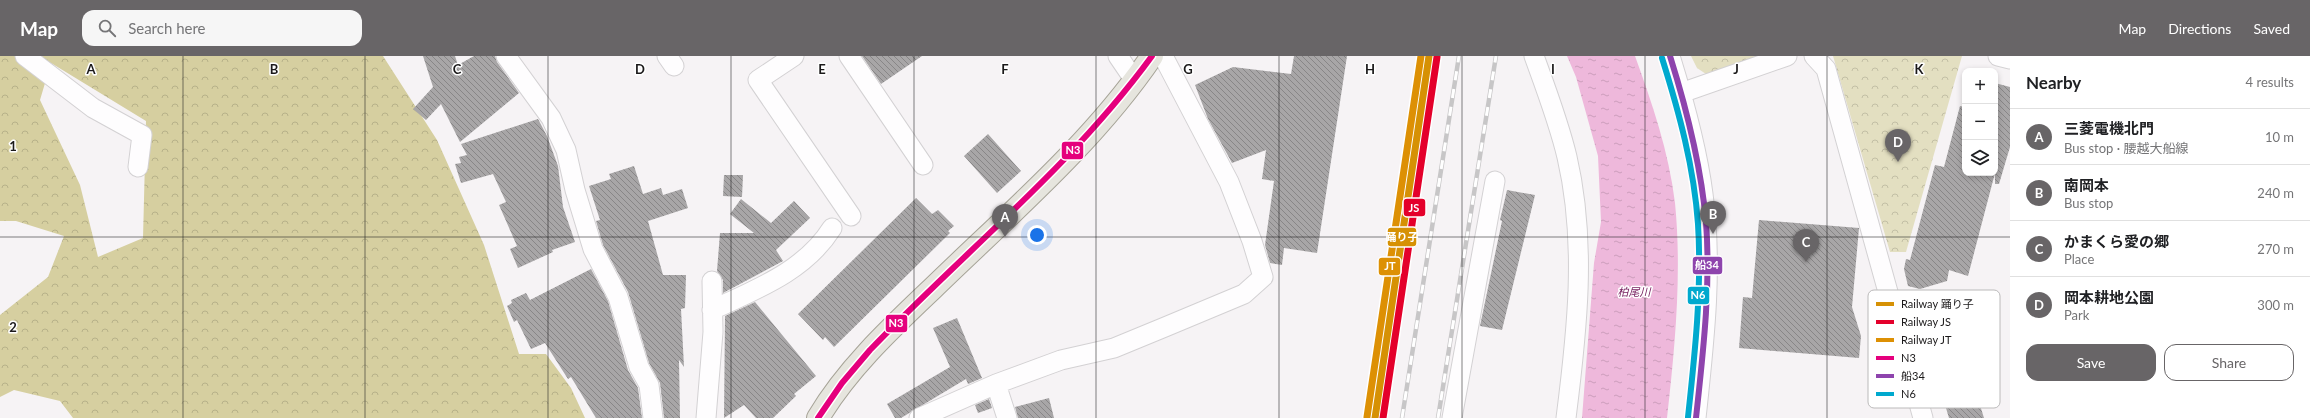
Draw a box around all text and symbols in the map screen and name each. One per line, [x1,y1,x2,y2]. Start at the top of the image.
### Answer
search box [82,10,362,46]
text: Map [20,17,58,40]
icon: search [96,17,118,39]
text: Search here [128,19,206,37]
text: Map [2119,20,2146,37]
text: Directions [2168,20,2231,37]
text: Saved [2253,20,2290,37]
text: A [85,61,96,77]
text: B [270,61,279,77]
text: C [453,61,462,77]
text: D [635,61,645,77]
text: E [818,61,826,77]
text: F [1001,61,1009,77]
text: G [1183,61,1193,77]
text: H [1365,61,1375,77]
text: I [1551,61,1555,77]
text: J [1733,61,1739,77]
text: K [1915,61,1925,77]
map controls [1962,68,1998,176]
button: + [1962,68,1998,104]
text: Nearby [2026,72,2081,93]
text: 4 results [2246,74,2294,90]
button: − [1962,104,1998,140]
text: 三菱電機北門 [2064,119,2154,137]
pin: D [1885,129,1911,162]
text: A [2034,129,2044,145]
text: 10 m [2265,129,2294,145]
text: 1 [9,138,17,154]
button: layers [1962,140,1998,176]
text: Bus stop · 腰越大船線 [2064,140,2188,156]
line badge: N3 [1061,141,1084,160]
text: N3 [1066,143,1080,156]
text: 南岡本 [2064,176,2109,194]
text: B [2035,185,2043,201]
text: 240 m [2257,185,2294,201]
text: Bus stop [2064,195,2113,211]
line badge: JS [1403,198,1426,217]
text: JS [1409,201,1419,214]
pin: B [1700,201,1726,234]
pin: A [992,204,1018,237]
your location [1027,225,1047,245]
line badge: 踊り子 [1387,227,1417,247]
pin: C [1793,229,1819,262]
text: 踊り子 [1386,230,1419,243]
text: かまくら愛の郷 [2064,232,2169,250]
text: C [2035,241,2043,257]
text: 270 m [2257,241,2294,257]
text: Place [2064,251,2094,267]
line badge: 船34 [1692,256,1723,275]
line badge: JT [1378,257,1401,276]
text: 船34 [1695,258,1719,271]
text: JT [1384,259,1396,272]
water label: 柏尾川 [1618,285,1651,298]
line badge: N6 [1687,286,1710,305]
text: N6 [1691,288,1706,301]
text: 岡本耕地公園 [2064,288,2154,306]
legend [1868,290,2000,408]
text: Railway 踊り子 [1901,297,1974,310]
text: D [2034,297,2044,313]
text: 300 m [2257,297,2294,313]
text: Park [2064,307,2089,323]
line badge: N3 [885,314,908,333]
text: Railway JS [1901,315,1951,328]
text: N3 [889,316,903,329]
text: 2 [9,319,17,335]
text: Railway JT [1901,333,1952,346]
button: Save [2026,344,2156,381]
button: Share [2164,344,2294,381]
text: N3 [1901,351,1916,364]
text: 船34 [1901,369,1925,382]
text: N6 [1901,387,1916,400]

